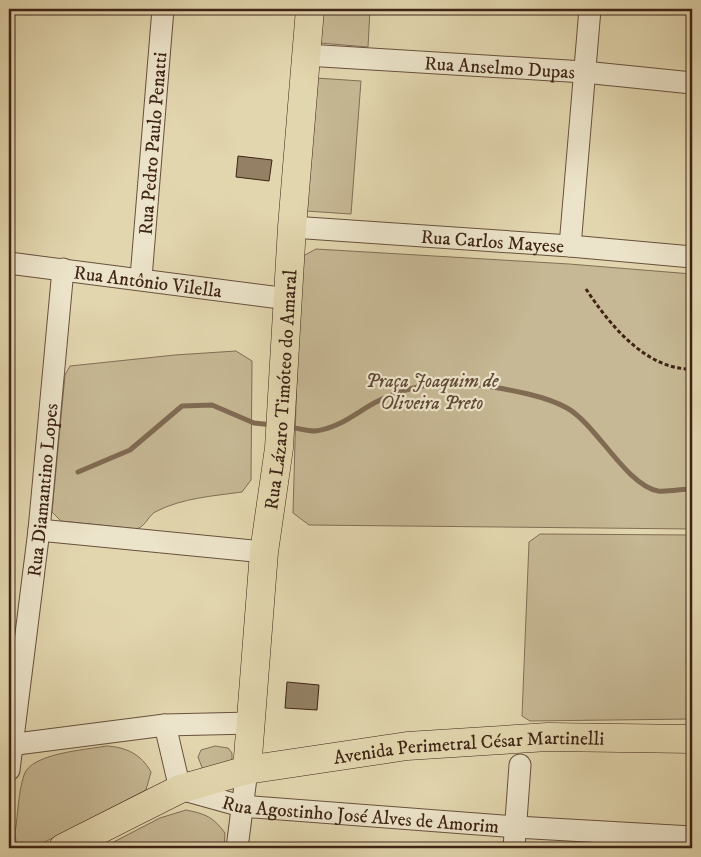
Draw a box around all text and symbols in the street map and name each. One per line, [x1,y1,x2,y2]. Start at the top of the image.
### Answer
street label: Rua Pedro Paulo Penatti [135,51,172,236]
street label: Rua Anselmo Dupas [424,52,576,84]
street label: Rua Carlos Mayese [420,226,565,259]
street label: Rua Antônio Vilella [72,261,223,303]
street label: Rua Lázaro Timóteo do Amaral [260,269,302,511]
park label: Praça Joaquim de Oliveira Preto [365,370,499,415]
street label: Rua Diamantino Lopes [23,402,64,578]
street label: Avenida Perimetral César Martinelli [332,727,604,770]
street label: Rua Agostinho José Alves de Amorim [219,791,500,839]

